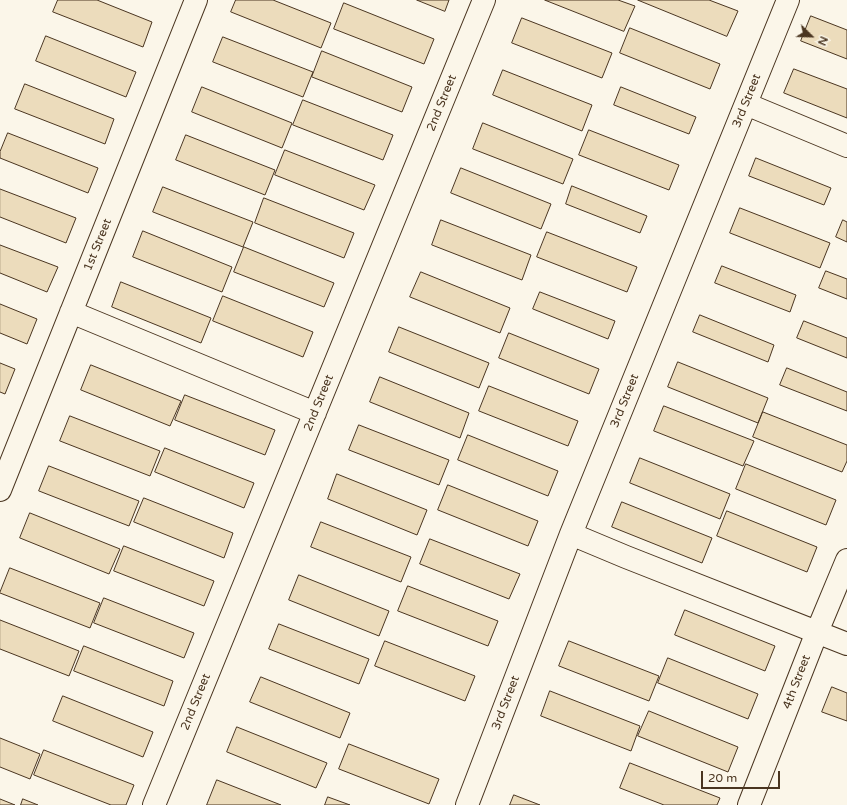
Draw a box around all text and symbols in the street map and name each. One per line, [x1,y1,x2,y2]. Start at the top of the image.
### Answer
north arrow [791,16,831,56]
text: N [815,34,830,47]
street label: 3rd Street [730,72,764,130]
street label: 2nd Street [424,73,460,133]
street label: 1st Street [81,217,115,273]
street label: 3rd Street [608,372,642,430]
street label: 2nd Street [301,373,337,433]
street label: 4th Street [780,653,814,711]
street label: 2nd Street [178,672,214,732]
street label: 3rd Street [489,674,523,732]
scale bar [703,763,782,789]
text: 20 m [708,771,737,785]

